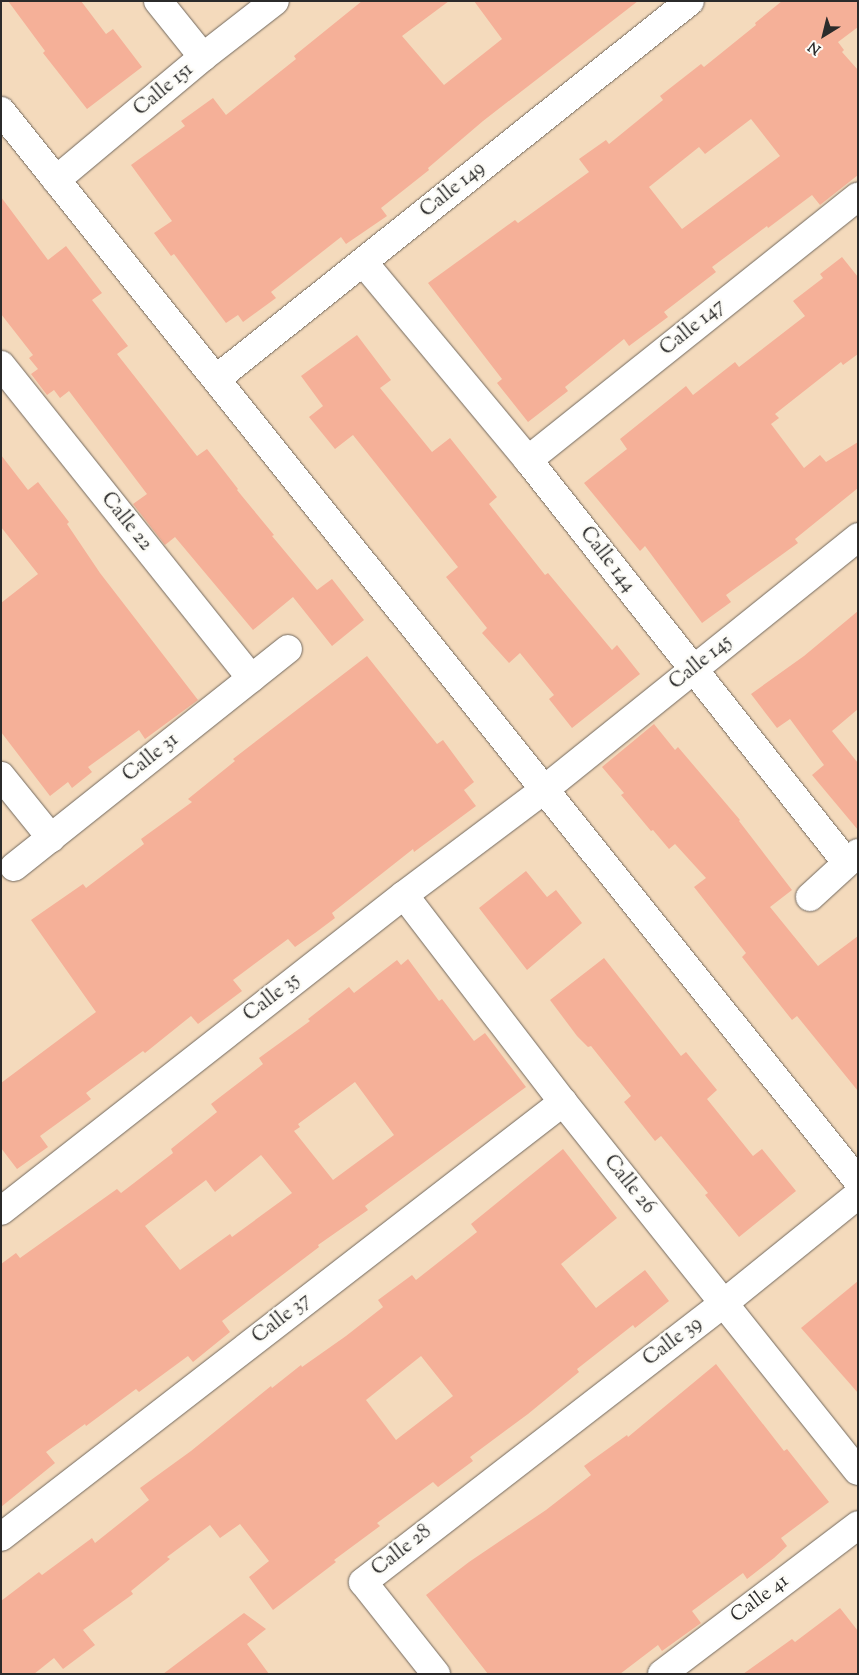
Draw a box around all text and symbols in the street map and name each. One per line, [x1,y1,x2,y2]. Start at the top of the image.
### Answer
north arrow [799,10,849,60]
text: N [805,36,826,59]
street label: Calle 151 [129,58,199,122]
street label: Calle 149 [416,157,490,223]
street label: Calle 147 [656,295,730,361]
street label: Calle 22 [95,488,157,556]
street label: Calle 144 [574,522,640,598]
street label: Calle 145 [665,631,737,695]
street label: Calle 31 [118,728,184,788]
street label: Calle 35 [239,969,305,1027]
street label: Calle 26 [598,1151,660,1219]
street label: Calle 37 [248,1289,316,1349]
street label: Calle 39 [639,1312,707,1372]
street label: Calle 28 [367,1520,437,1582]
street label: Calle 41 [726,1569,794,1629]

